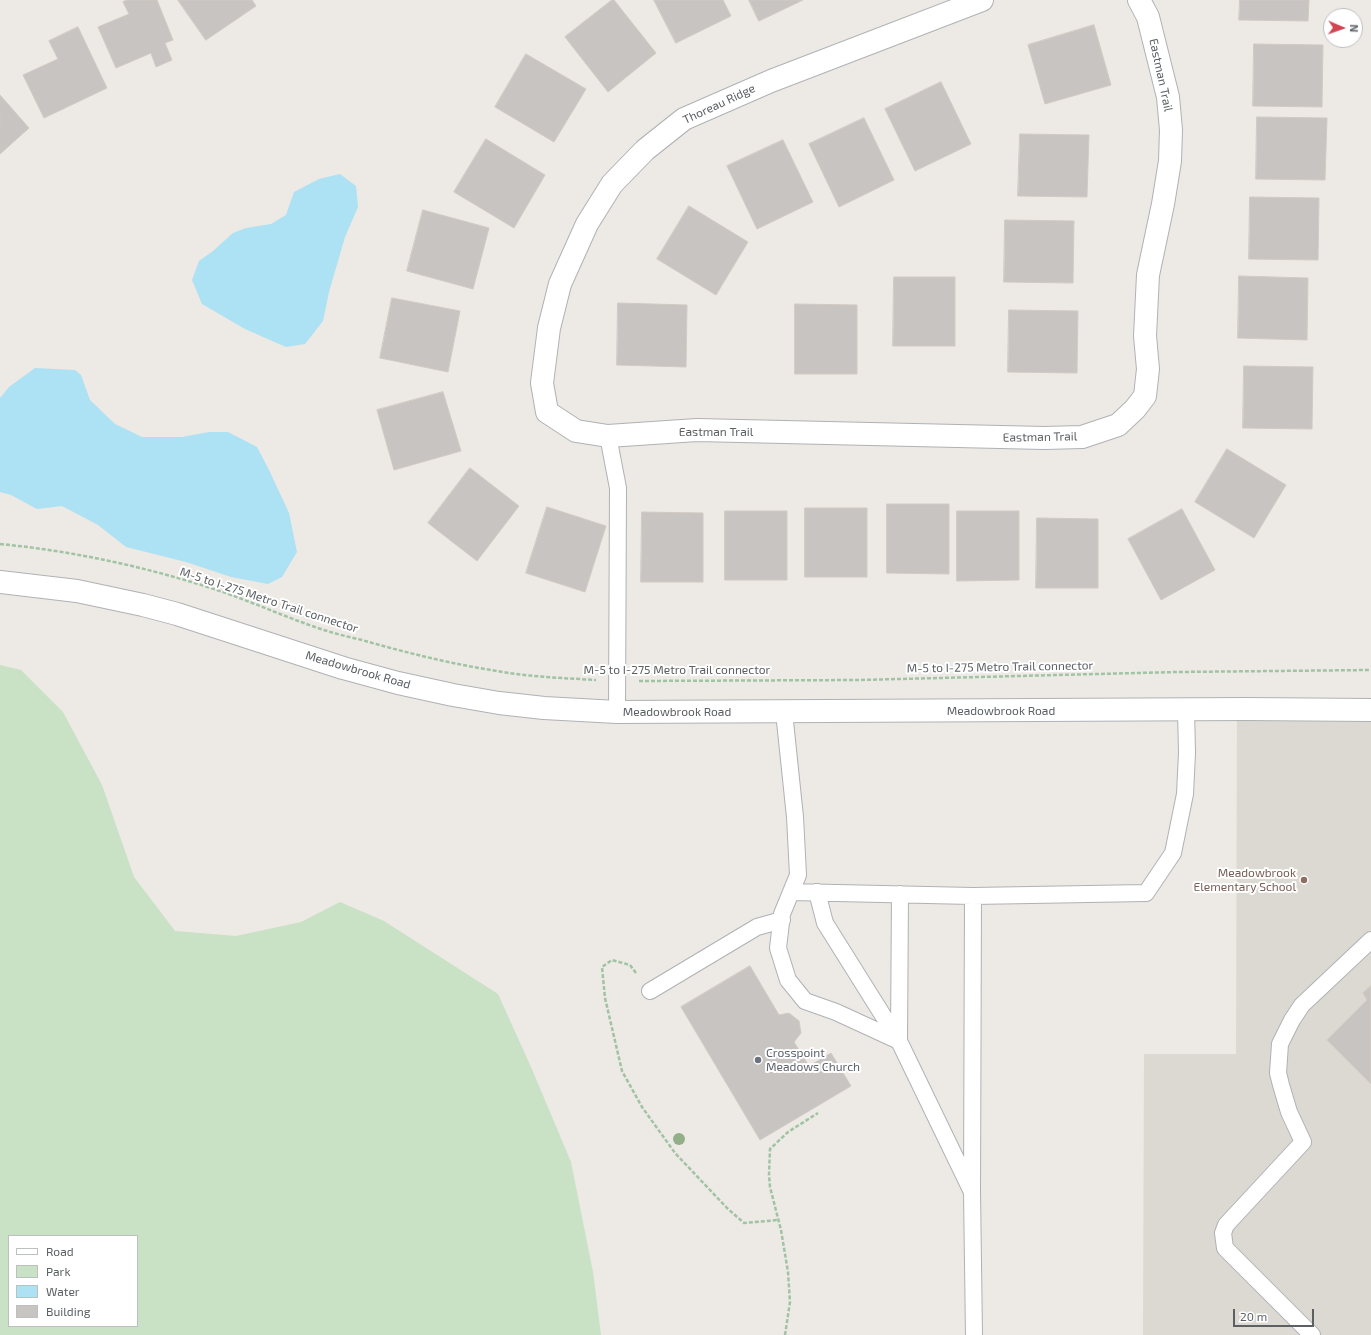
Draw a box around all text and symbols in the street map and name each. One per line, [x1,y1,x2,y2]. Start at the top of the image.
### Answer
north arrow [1323,8,1363,48]
text: N [1348,24,1361,33]
street label: Eastman Trail [1146,37,1176,113]
street label: Thoreau Ridge [680,81,758,127]
street label: Eastman Trail [679,425,753,439]
street label: Eastman Trail [1003,429,1077,445]
street label: M-5 to I-275 Metro Trail connector [178,564,360,636]
street label: Meadowbrook Road [304,648,412,692]
street label: M-5 to I-275 Metro Trail connector [907,658,1093,676]
street label: M-5 to I-275 Metro Trail connector [584,663,770,677]
street label: Meadowbrook Road [947,704,1055,718]
street label: Meadowbrook Road [623,705,731,719]
place label: Meadowbrook Elementary School [1194,866,1296,894]
marker: Meadowbrook Elementary School [1299,875,1309,885]
place label: Crosspoint Meadows Church [766,1046,860,1074]
marker: Crosspoint Meadows Church [753,1055,763,1065]
legend [8,1235,138,1327]
text: Road [46,1244,74,1258]
text: Park [46,1264,71,1278]
text: Water [46,1284,80,1298]
scale bar [1235,1301,1316,1327]
text: Building [46,1304,90,1318]
text: 20 m [1240,1309,1267,1323]

